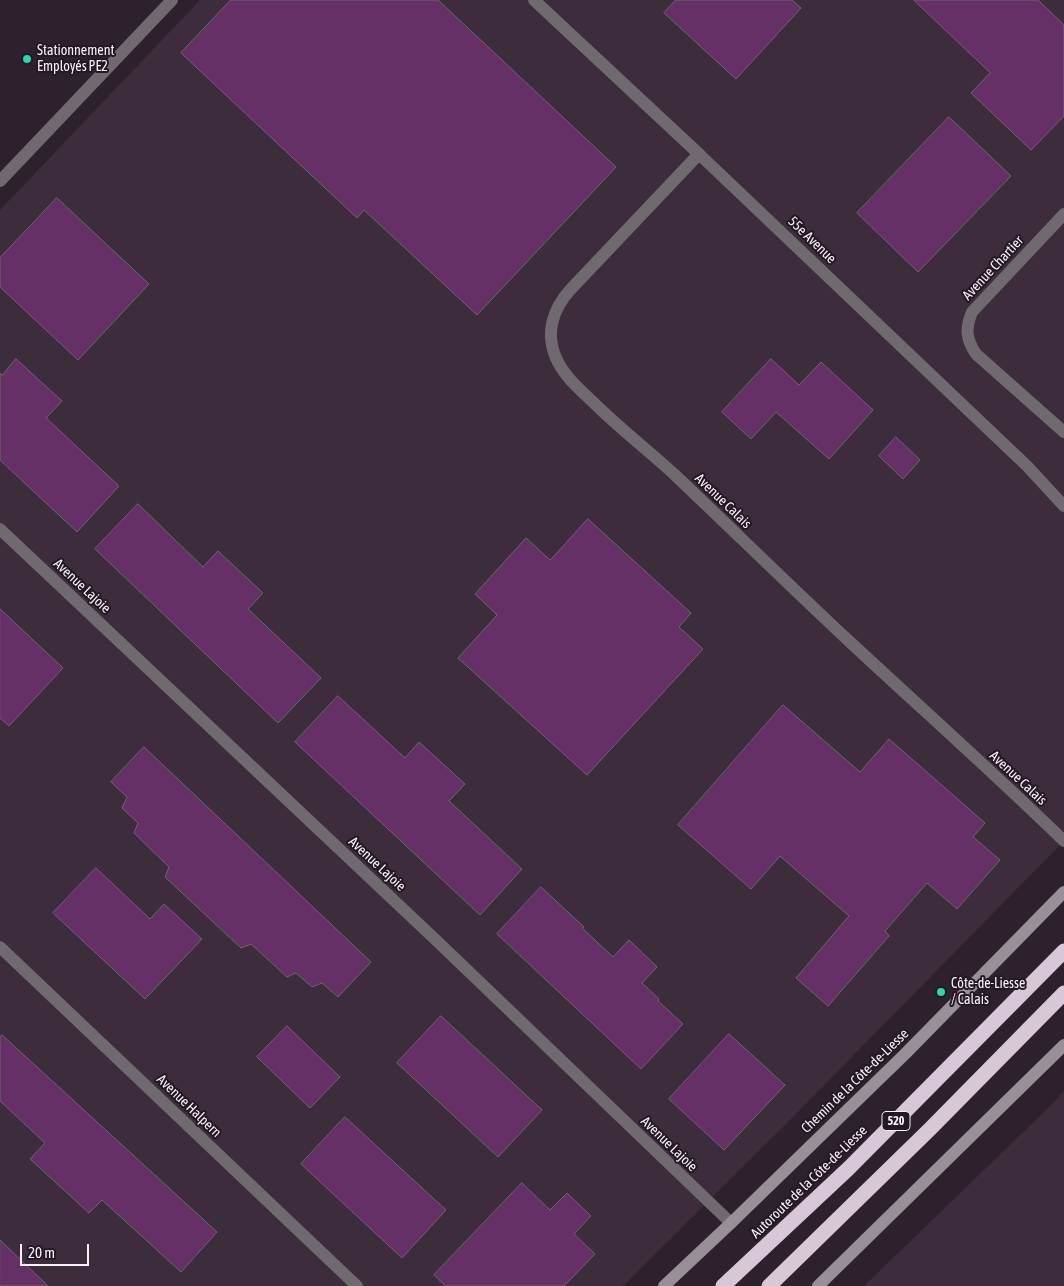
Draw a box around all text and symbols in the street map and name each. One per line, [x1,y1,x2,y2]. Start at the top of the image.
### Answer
place label: Stationnement Employés PE2 [37,43,114,75]
marker: Stationnement Employés PE2 [21,53,33,65]
street label: 55e Avenue [785,213,839,267]
street label: Avenue Chartier [959,232,1027,304]
street label: Avenue Calais [691,470,755,532]
street label: Avenue Lajoie [50,555,114,617]
street label: Avenue Calais [986,747,1050,809]
street label: Avenue Lajoie [345,833,409,895]
place label: Côte-de-Liesse / Calais [951,976,1025,1009]
marker: Côte-de-Liesse / Calais [935,986,947,998]
street label: Chemin de la Côte-de-Liesse [798,1025,912,1137]
street label: Avenue Halpern [153,1071,225,1141]
road number: 520 [882,1112,910,1130]
street label: Avenue Lajoie [637,1113,701,1175]
street label: Autoroute de la Côte-de-Liesse [747,1122,871,1242]
scale bar [22,1234,91,1266]
text: 20 m [28,1244,55,1261]

